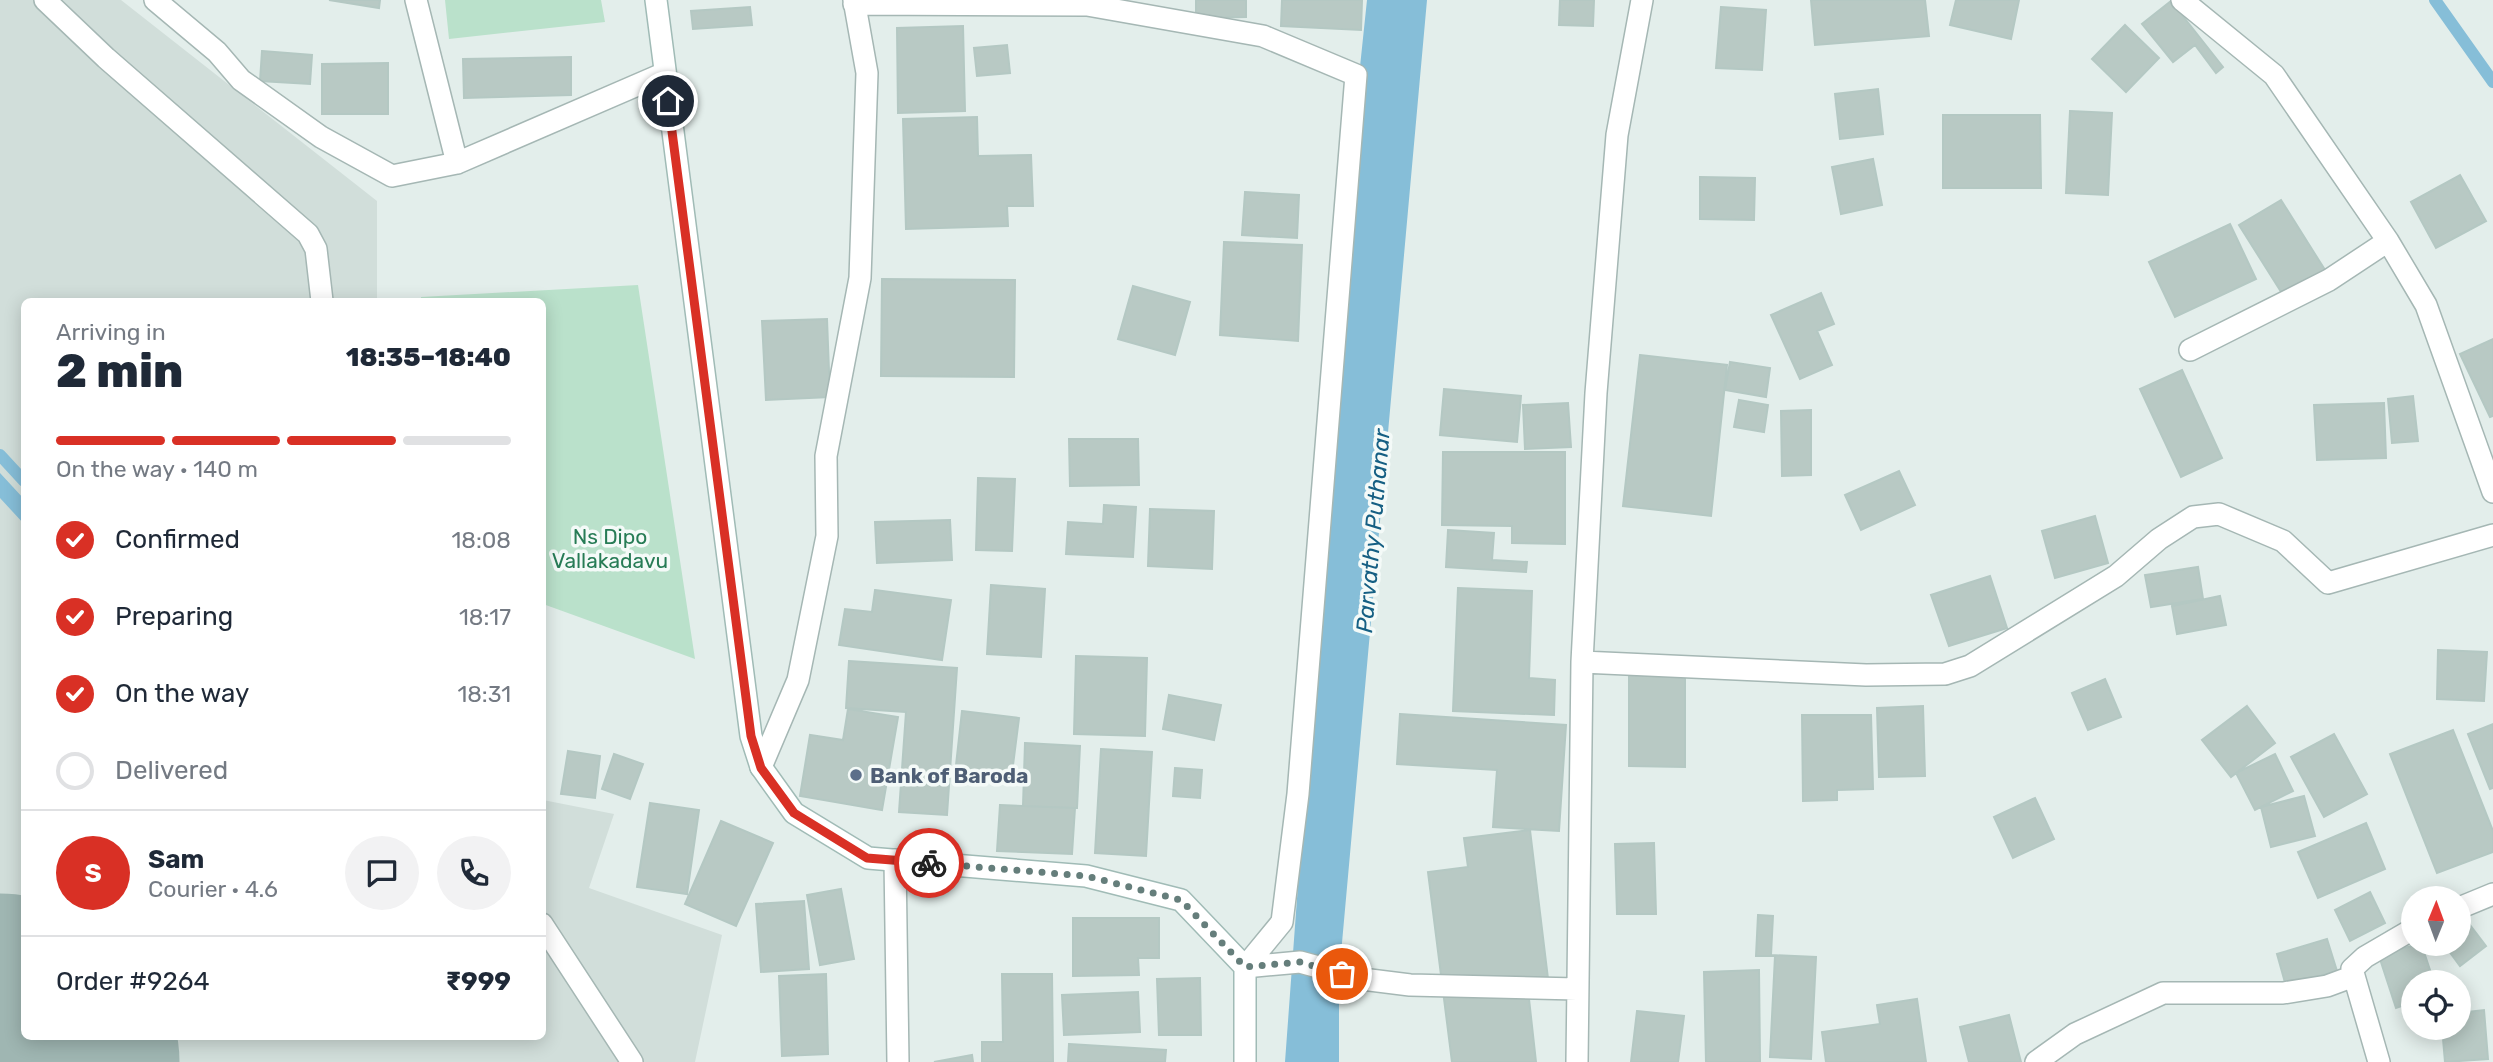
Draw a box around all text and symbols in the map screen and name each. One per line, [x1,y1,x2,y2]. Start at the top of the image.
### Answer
pin [638,71,698,131]
icon: home [649,82,687,120]
text: Arriving in [56,318,166,346]
text: 18:35–18:40 [346,342,511,373]
text: 2 min [56,344,183,399]
water label: Parvathy Puthanar [1350,427,1396,634]
text: On the way · 140 m [56,455,258,483]
icon: check [56,521,94,559]
text: Confirmed [115,524,240,555]
park label: Ns Dipo Vallakadavu [552,524,668,573]
text: 18:08 [451,526,511,554]
icon: check [56,598,94,636]
text: Preparing [115,601,233,632]
text: 18:17 [459,603,511,631]
icon: check [56,675,94,713]
text: On the way [115,678,249,709]
text: 18:31 [457,680,511,708]
text: Delivered [115,755,228,786]
place label: Bank of Baroda [870,763,1029,788]
marker: Bank of Baroda [848,767,864,783]
courier [894,828,964,898]
button: chat [345,836,419,910]
button: phone [437,836,511,910]
text: Sam [148,844,204,875]
icon: bike [910,844,948,882]
text: S [84,858,102,889]
text: Courier · 4.6 [148,875,278,903]
north arrow [2401,886,2471,956]
map controls [2401,886,2471,1040]
pin [1312,944,1372,1004]
icon: bag [1323,955,1361,993]
text: Order #9264 [56,966,210,997]
text: ₹999 [445,966,511,997]
button: locate [2401,970,2471,1040]

